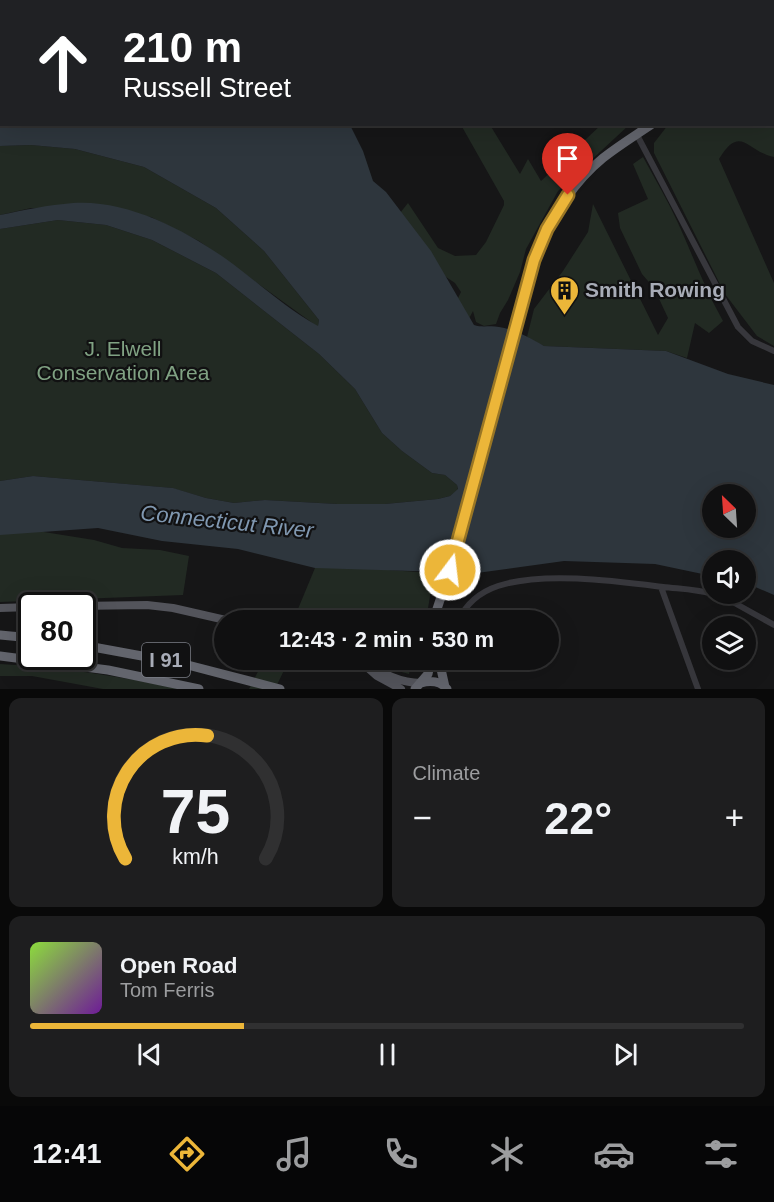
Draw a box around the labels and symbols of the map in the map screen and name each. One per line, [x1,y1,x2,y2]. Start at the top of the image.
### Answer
pin [542,133,593,195]
building icon: Smith Rowing [548,274,580,316]
place label: Smith Rowing [585,278,725,301]
park label: J. Elwell Conservation Area [37,337,210,384]
north arrow [702,484,756,538]
water label: Connecticut River [139,500,316,543]
position arrow [418,538,482,602]
speed limit sign: 80 [18,592,96,670]
road number: I 91 [142,643,190,677]

